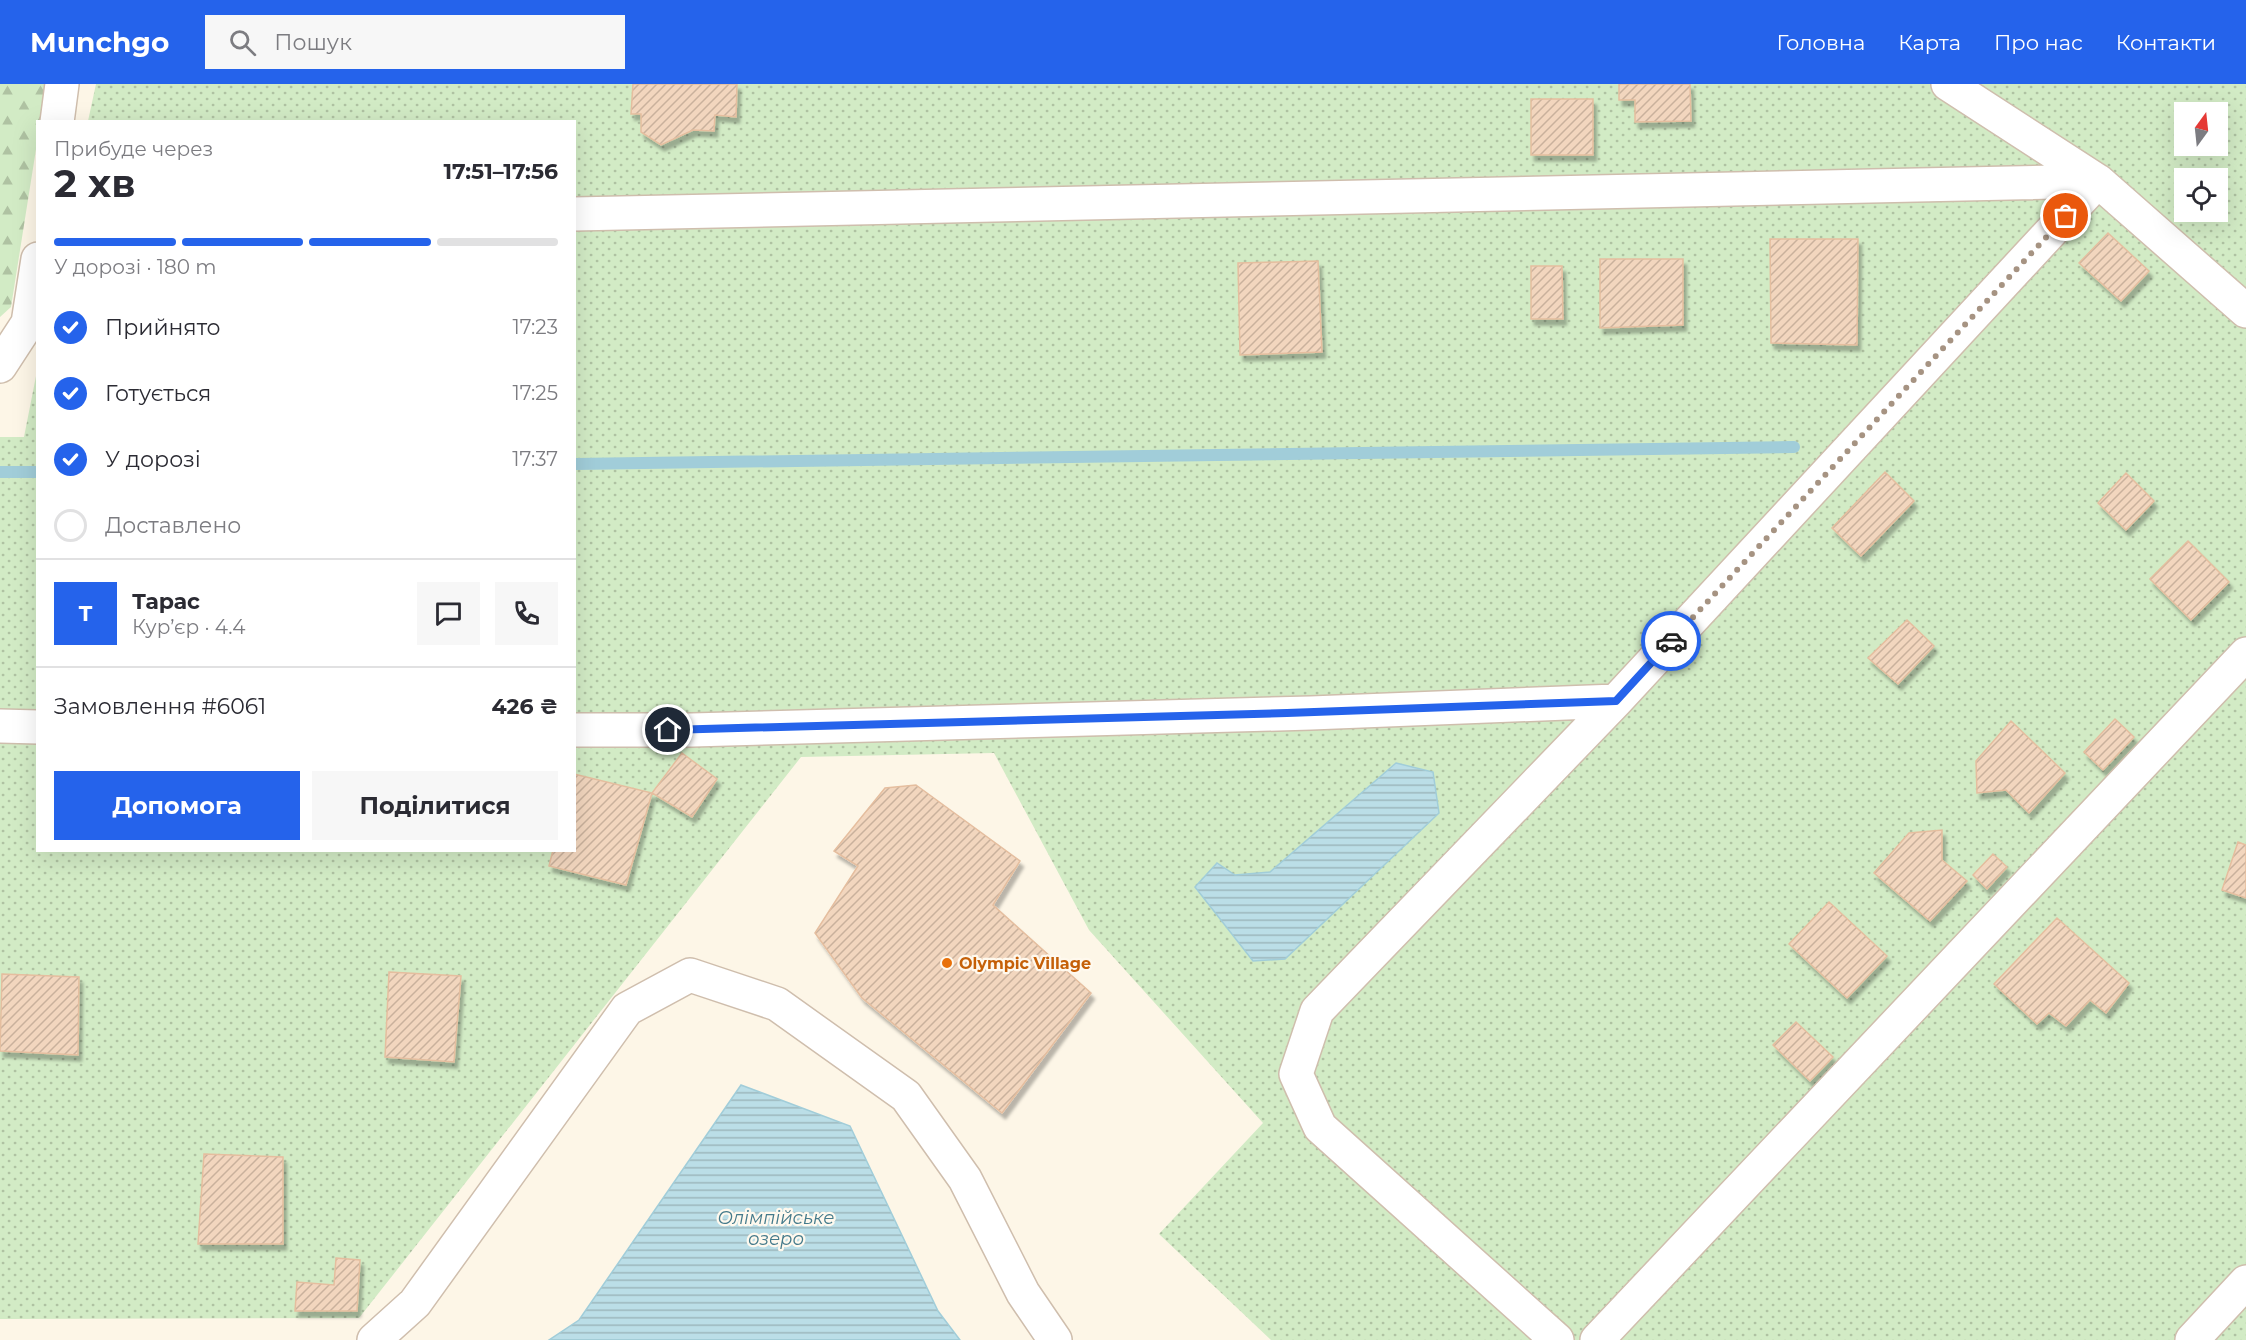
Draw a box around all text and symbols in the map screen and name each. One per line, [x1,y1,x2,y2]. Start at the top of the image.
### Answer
search box [205,15,625,69]
text: Munchgo [30,25,169,59]
icon: search [226,26,259,59]
text: Пошук [274,29,352,56]
text: Головна [1777,30,1865,55]
text: Карта [1898,30,1961,55]
text: Про нас [1994,30,2083,55]
text: Контакти [2116,30,2216,55]
north arrow [2174,102,2228,156]
map controls [2174,102,2228,222]
text: Прибуде через [54,137,213,161]
text: 17:51–17:56 [443,158,558,185]
text: 2 хв [54,159,135,207]
button: locate [2174,168,2228,222]
pin [2040,190,2091,241]
icon: bag [2049,199,2082,232]
text: У дорозі · 180 m [54,255,216,279]
icon: check [54,311,87,344]
text: Прийнято [105,314,221,341]
text: 17:23 [513,315,558,339]
icon: check [54,377,87,410]
text: Готується [105,380,211,407]
text: 17:25 [512,381,558,405]
icon: check [54,443,87,476]
text: У дорозі [105,446,201,473]
text: 17:37 [512,447,558,471]
text: Доставлено [105,512,241,539]
button: chat [417,582,480,645]
button: phone [495,582,558,645]
text: Тарас [132,588,200,615]
text: Т [78,600,93,627]
courier [1641,611,1701,671]
text: Кур’єр · 4.4 [132,615,246,639]
icon: car [1655,625,1688,658]
text: Замовлення #6061 [54,693,266,720]
text: 426 ₴ [491,693,558,720]
pin [642,704,693,755]
icon: home [651,713,684,746]
button: Допомога [54,771,300,840]
button: Поділитися [312,771,558,840]
place label: Olympic Village [959,954,1091,973]
marker: Olympic Village [940,956,954,970]
water label: Олімпійське озеро [718,1207,834,1250]

